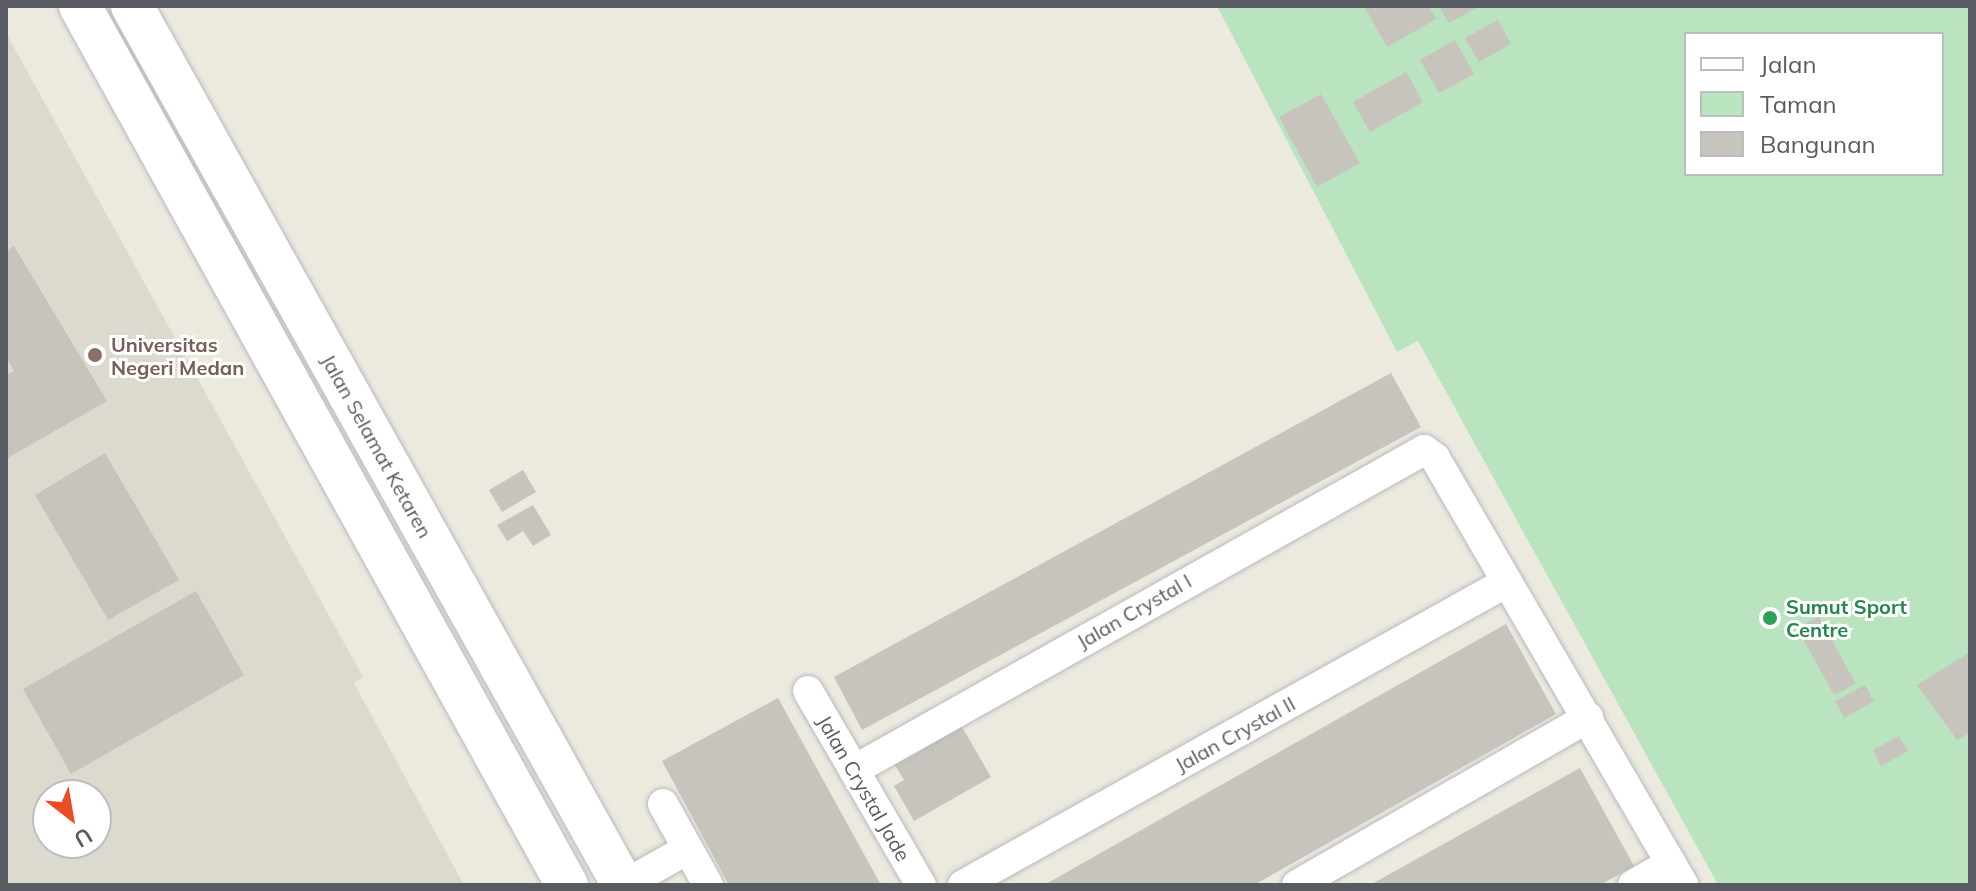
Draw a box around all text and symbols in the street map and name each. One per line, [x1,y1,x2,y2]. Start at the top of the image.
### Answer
legend [1684,32,1944,176]
text: Jalan [1760,49,1816,79]
text: Taman [1760,89,1837,119]
text: Bangunan [1760,129,1876,159]
place label: Universitas Negeri Medan [111,332,244,379]
marker: Universitas Negeri Medan [86,346,104,364]
street label: Jalan Selamat Ketaren [317,350,437,542]
street label: Jalan Crystal I [1072,569,1196,653]
place label: Sumut Sport Centre [1786,594,1907,641]
marker: Sumut Sport Centre [1761,609,1779,627]
street label: Jalan Crystal II [1171,691,1299,777]
street label: Jalan Crystal Jade [812,711,916,865]
north arrow [32,779,112,859]
text: U [69,822,98,854]

